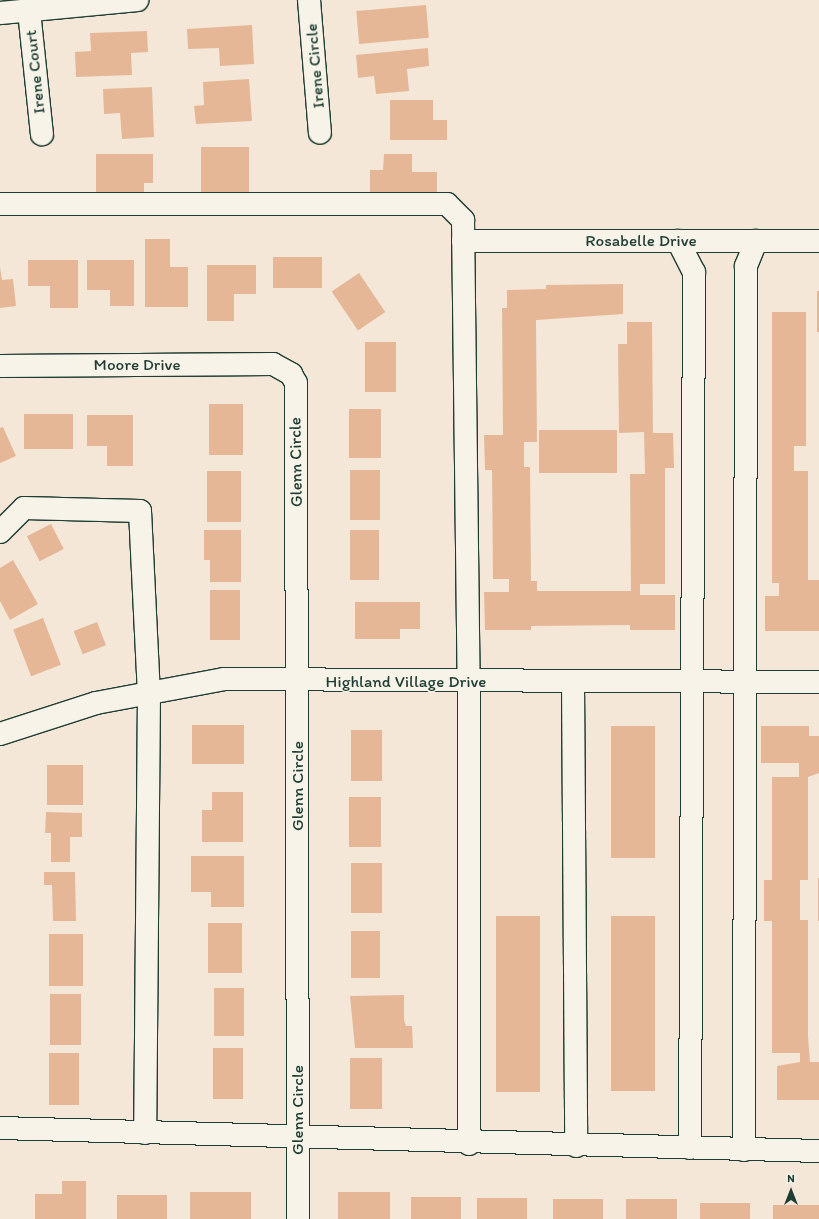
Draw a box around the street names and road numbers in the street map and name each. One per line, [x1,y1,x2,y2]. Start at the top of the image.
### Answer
street label: Irene Circle [301,23,329,109]
street label: Irene Court [20,29,50,115]
street label: Rosabelle Drive [585,231,697,251]
street label: Moore Drive [93,355,181,375]
street label: Glenn Circle [285,417,307,507]
street label: Highland Village Drive [326,672,486,692]
street label: Glenn Circle [288,741,308,831]
street label: Glenn Circle [288,1065,308,1155]

